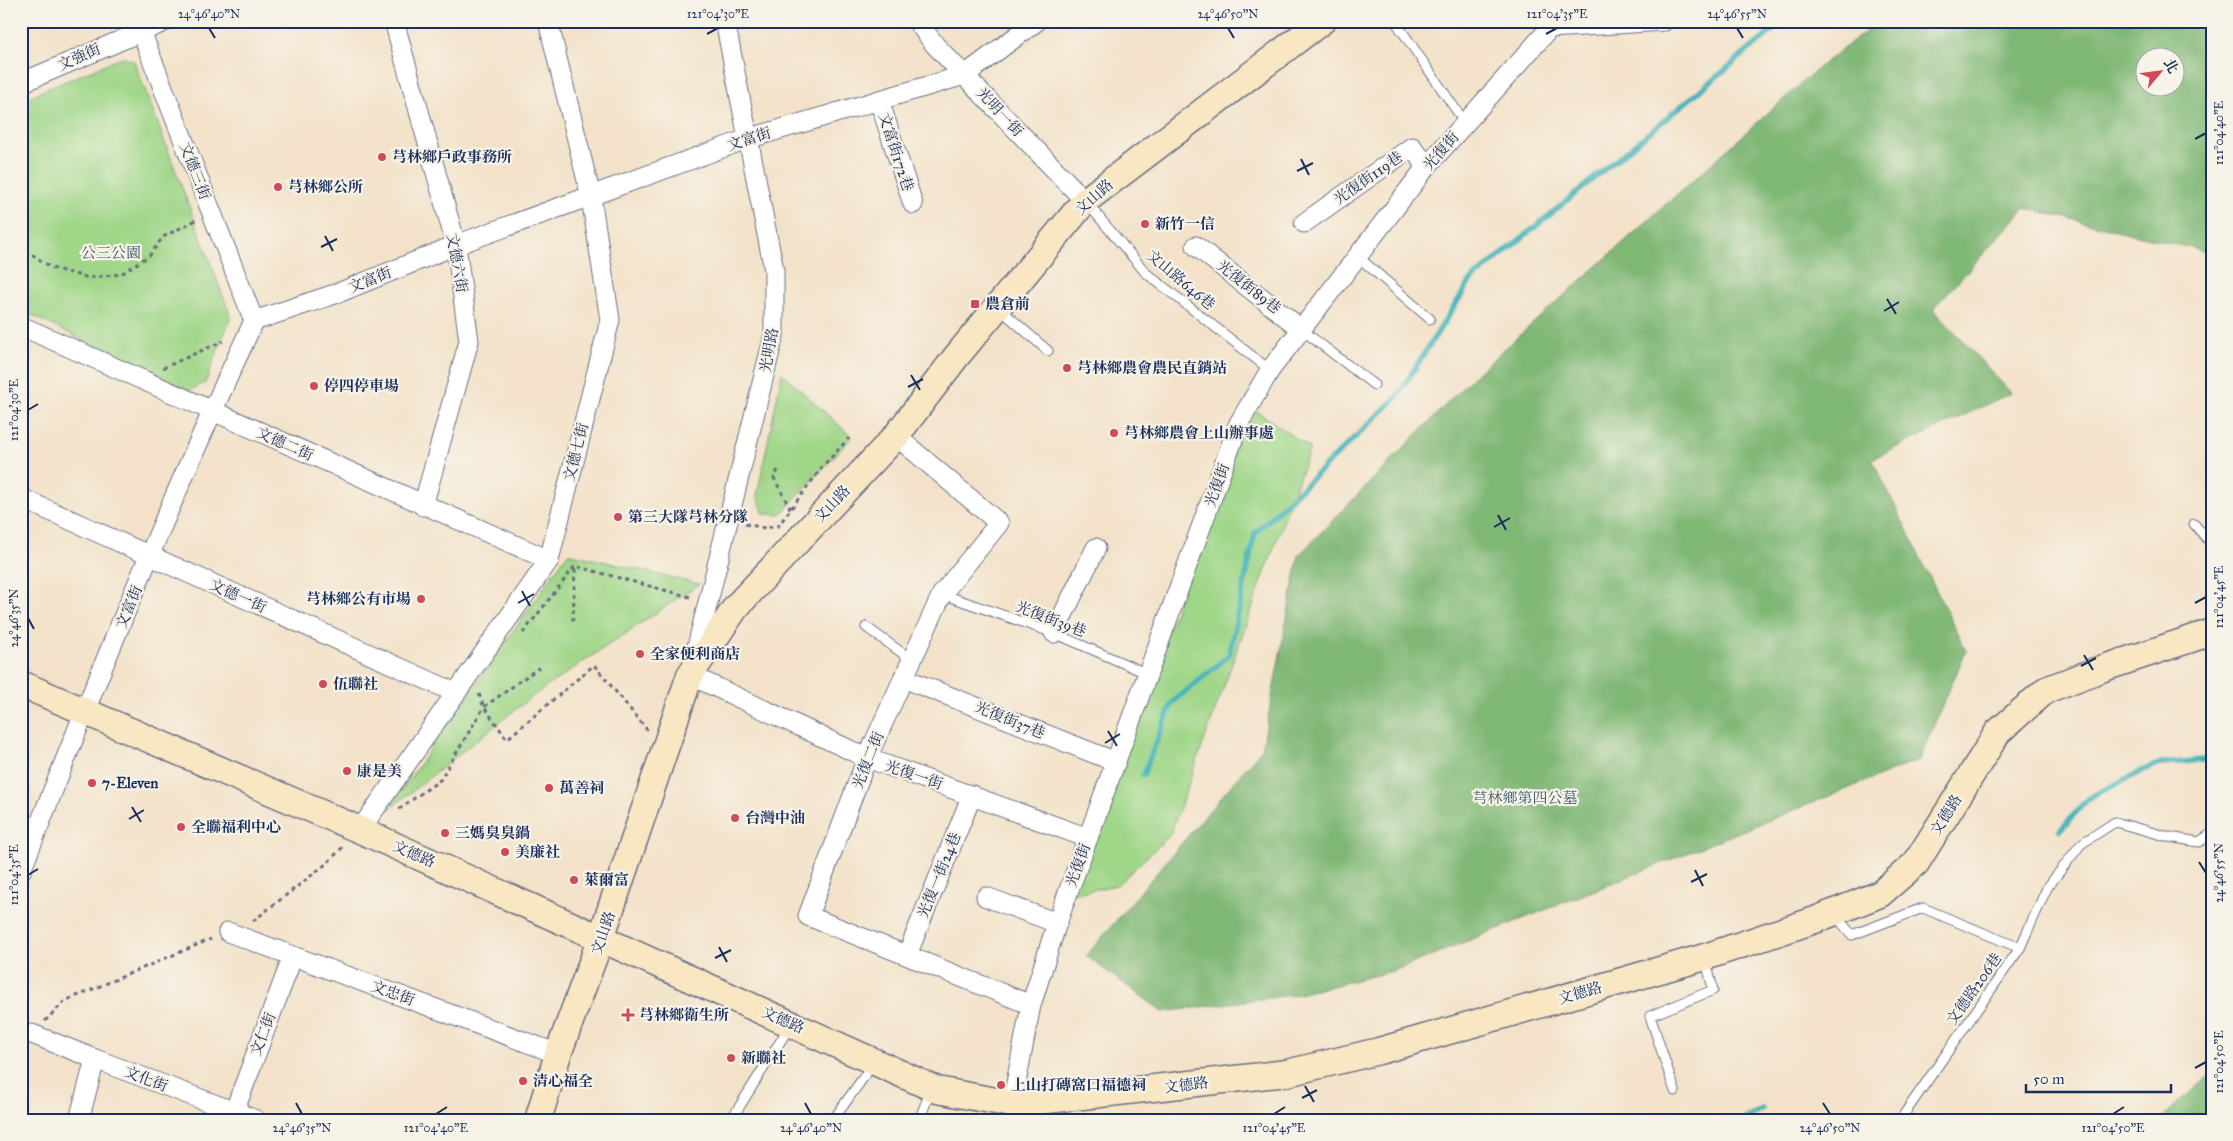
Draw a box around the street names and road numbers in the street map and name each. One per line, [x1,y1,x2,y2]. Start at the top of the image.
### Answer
street label: 文強街 [55,40,103,74]
street label: 光明一街 [973,84,1027,140]
street label: 文富街172巷 [875,111,917,193]
street label: 文富街 [725,123,773,155]
street label: 光復街 [1419,128,1463,174]
street label: 文德三街 [176,140,214,202]
street label: 光復街119巷 [1330,148,1406,208]
street label: 文山路 [1071,175,1117,219]
street label: 文德六街 [443,232,471,294]
street label: 文山路646巷 [1143,246,1219,314]
street label: 光復街89巷 [1213,256,1285,318]
street label: 文富街 [346,263,394,297]
street label: 光明路 [756,326,782,374]
street label: 文德七街 [560,421,592,483]
street label: 文德二街 [254,424,316,464]
street label: 光復街 [1201,461,1233,509]
street label: 文山路 [810,481,854,527]
street label: 文德一街 [207,576,269,616]
street label: 文富街 [112,583,146,631]
street label: 光復街39巷 [1013,597,1089,641]
street label: 光復街37巷 [972,698,1048,742]
street label: 光復二街 [848,729,888,791]
street label: 光復一街 [883,757,945,793]
street label: 文德路 [1926,791,1966,839]
street label: 光復一街24巷 [914,830,964,920]
street label: 文德路 [390,837,438,871]
street label: 光復街 [1062,841,1094,889]
street label: 文山路 [587,909,619,957]
street label: 文德路206巷 [1943,950,2005,1028]
street label: 文忠街 [369,977,417,1009]
street label: 文德路 [1556,978,1604,1008]
street label: 文德路 [759,1003,807,1037]
street label: 文仁街 [247,1010,279,1058]
street label: 文化街 [122,1063,170,1095]
street label: 文德路 [1163,1073,1209,1097]

